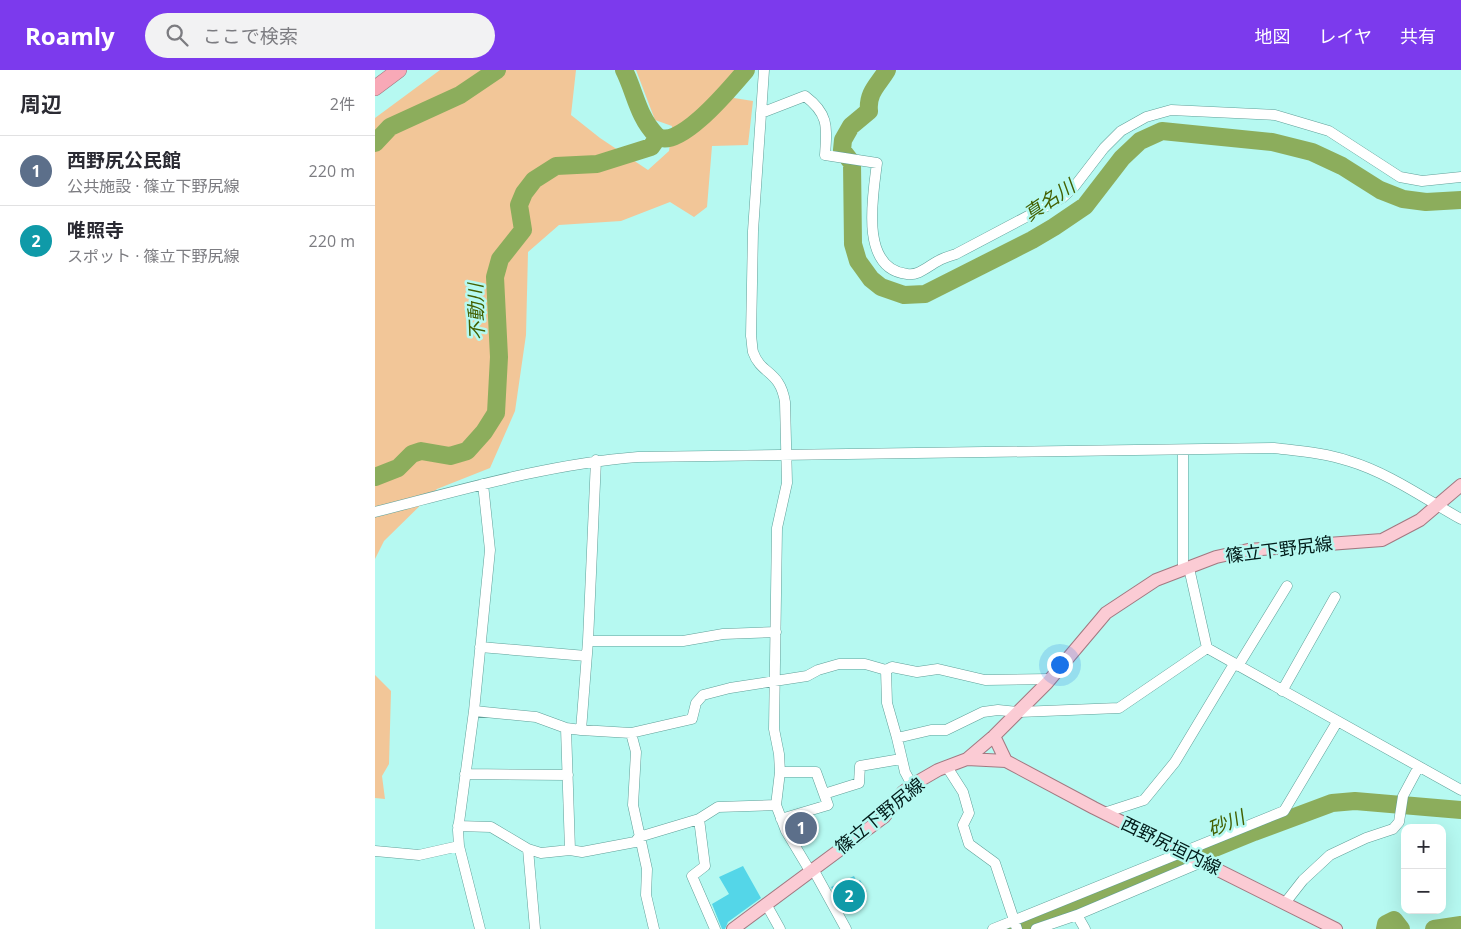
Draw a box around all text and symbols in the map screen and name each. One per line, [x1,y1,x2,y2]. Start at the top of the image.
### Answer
search box [145,13,495,58]
text: Roamly [25,19,115,52]
icon: search [163,21,191,49]
text: ここで検索 [203,23,298,49]
text: 地図 [1255,24,1291,48]
text: レイヤ [1319,24,1372,48]
text: 共有 [1400,24,1436,48]
text: 周辺 [20,90,62,118]
text: 2件 [330,93,355,115]
text: 西野尻公民館 [67,147,181,173]
text: 1 [31,160,41,182]
text: 220 m [309,160,355,182]
water label: 真名川 [1018,172,1082,227]
text: 公共施設 · 篠立下野尻線 [67,175,240,197]
text: 唯照寺 [67,217,124,243]
text: 2 [31,230,41,252]
text: 220 m [309,230,355,252]
text: スポット · 篠立下野尻線 [67,245,240,267]
water label: 不動川 [462,281,490,341]
street label: 篠立下野尻線 [1224,531,1334,567]
your location [1047,652,1073,678]
street label: 篠立下野尻線 [830,772,929,859]
water label: 砂川 [1204,803,1250,842]
pin: 1 [785,809,817,847]
street label: 西野尻垣内線 [1118,811,1225,880]
map controls [1401,824,1446,914]
button: + [1401,824,1446,869]
button: − [1401,869,1446,914]
pin: 2 [833,877,865,915]

